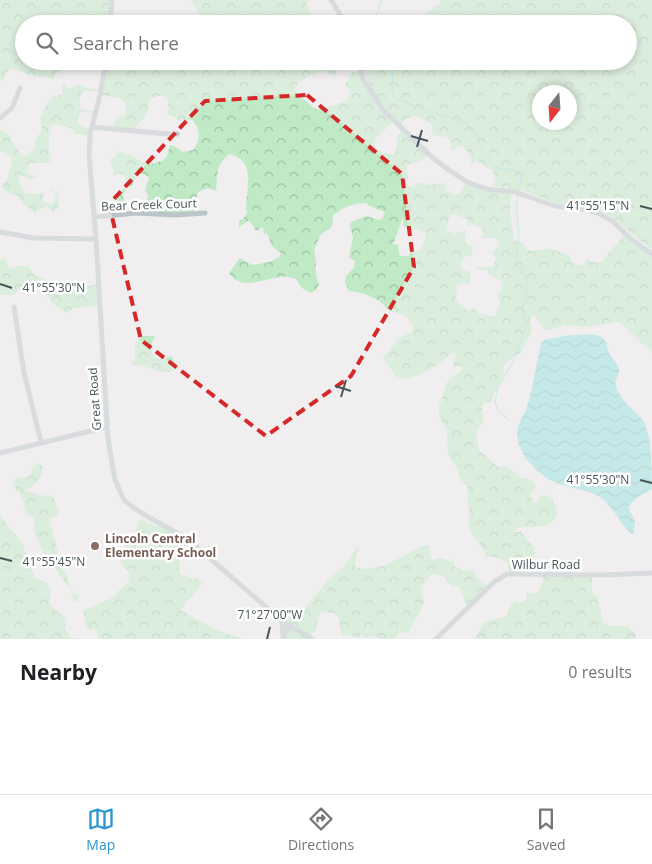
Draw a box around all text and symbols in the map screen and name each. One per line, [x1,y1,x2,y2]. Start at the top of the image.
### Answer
search box [15,15,637,70]
icon: search [33,29,61,57]
text: Search here [73,30,179,56]
north arrow [532,85,577,130]
street label: Bear Creek Court [101,194,197,215]
text: 41°55'15"N [567,197,629,214]
text: 41°55'30"N [23,279,85,296]
street label: Great Road [84,367,105,431]
text: 41°55'30"N [567,471,629,488]
place label: Lincoln Central Elementary School [105,530,216,561]
marker: Lincoln Central Elementary School [89,540,101,552]
text: 41°55'45"N [23,553,85,570]
street label: Wilbur Road [512,556,580,573]
text: 71°27'00"W [238,606,302,623]
text: Nearby [20,658,97,686]
text: 0 results [568,661,632,683]
tab: Map [86,805,115,854]
tab: Directions [288,805,354,854]
tab: Saved [527,805,566,854]

